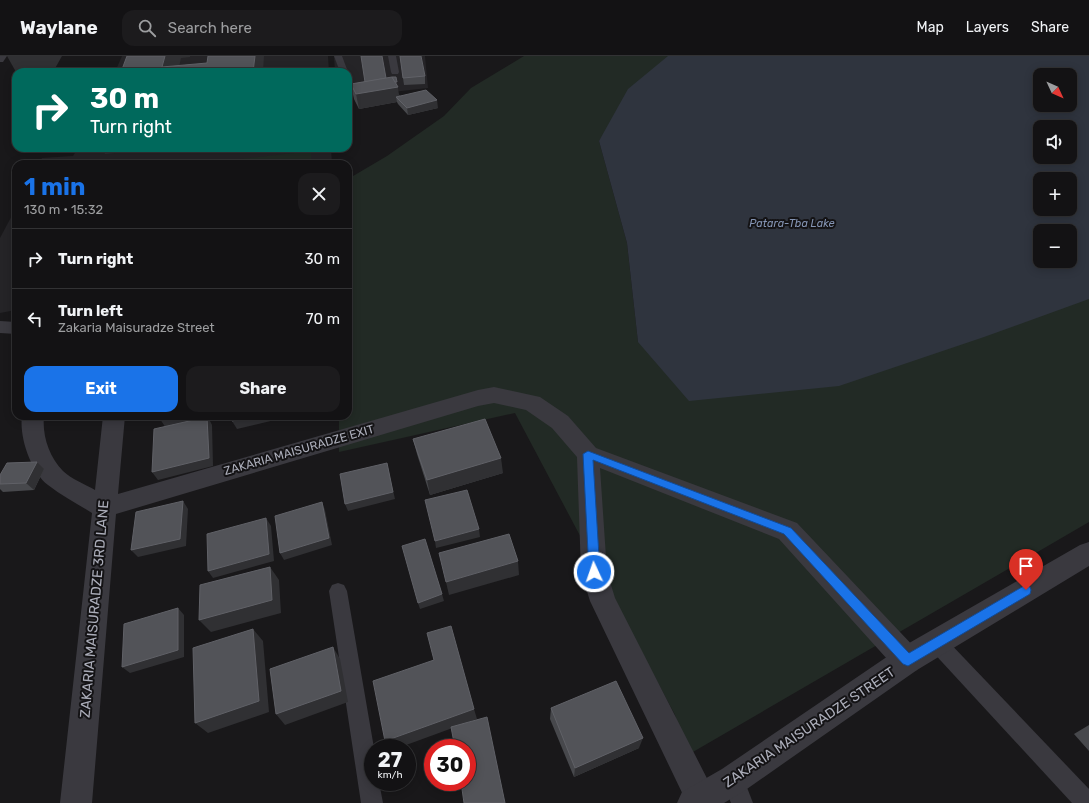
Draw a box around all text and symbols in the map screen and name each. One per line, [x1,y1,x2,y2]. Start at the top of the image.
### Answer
search box [122,10,402,46]
text: Waylane [20,16,98,39]
icon: search [136,17,158,39]
text: Search here [168,19,252,37]
text: Map [917,19,944,36]
text: Layers [966,19,1009,36]
text: Share [1031,19,1069,36]
north arrow [1033,68,1077,112]
map controls [1033,68,1077,268]
text: 30 m [90,82,159,115]
icon: right [24,84,76,136]
text: Turn right [90,116,172,138]
button: sound [1033,120,1077,164]
button: + [1033,172,1077,216]
text: 1 min [24,173,85,201]
button: close [298,173,340,215]
text: 130 m · 15:32 [24,202,103,217]
water label: Patara-Tba Lake [749,217,835,230]
button: − [1033,224,1077,268]
icon: right [24,248,46,270]
text: Turn right [58,250,133,268]
text: 30 m [304,250,340,268]
text: Turn left [58,302,123,320]
icon: left [24,308,46,330]
text: 70 m [306,310,340,328]
text: Zakaria Maisuradze Street [58,320,215,335]
button: Exit [24,366,178,412]
button: Share [186,366,340,412]
street label: ZAKARIA MAISURADZE EXIT [222,422,376,478]
street label: ZAKARIA MAISURADZE 3RD LANE [77,500,112,719]
pin [1009,549,1043,590]
position arrow [573,551,615,593]
icon: arrive [1015,555,1037,577]
street label: ZAKARIA MAISURADZE STREET [720,664,898,791]
speed limit sign: 30 [424,739,476,791]
text: 27 [378,748,402,772]
text: km/h [378,769,402,781]

